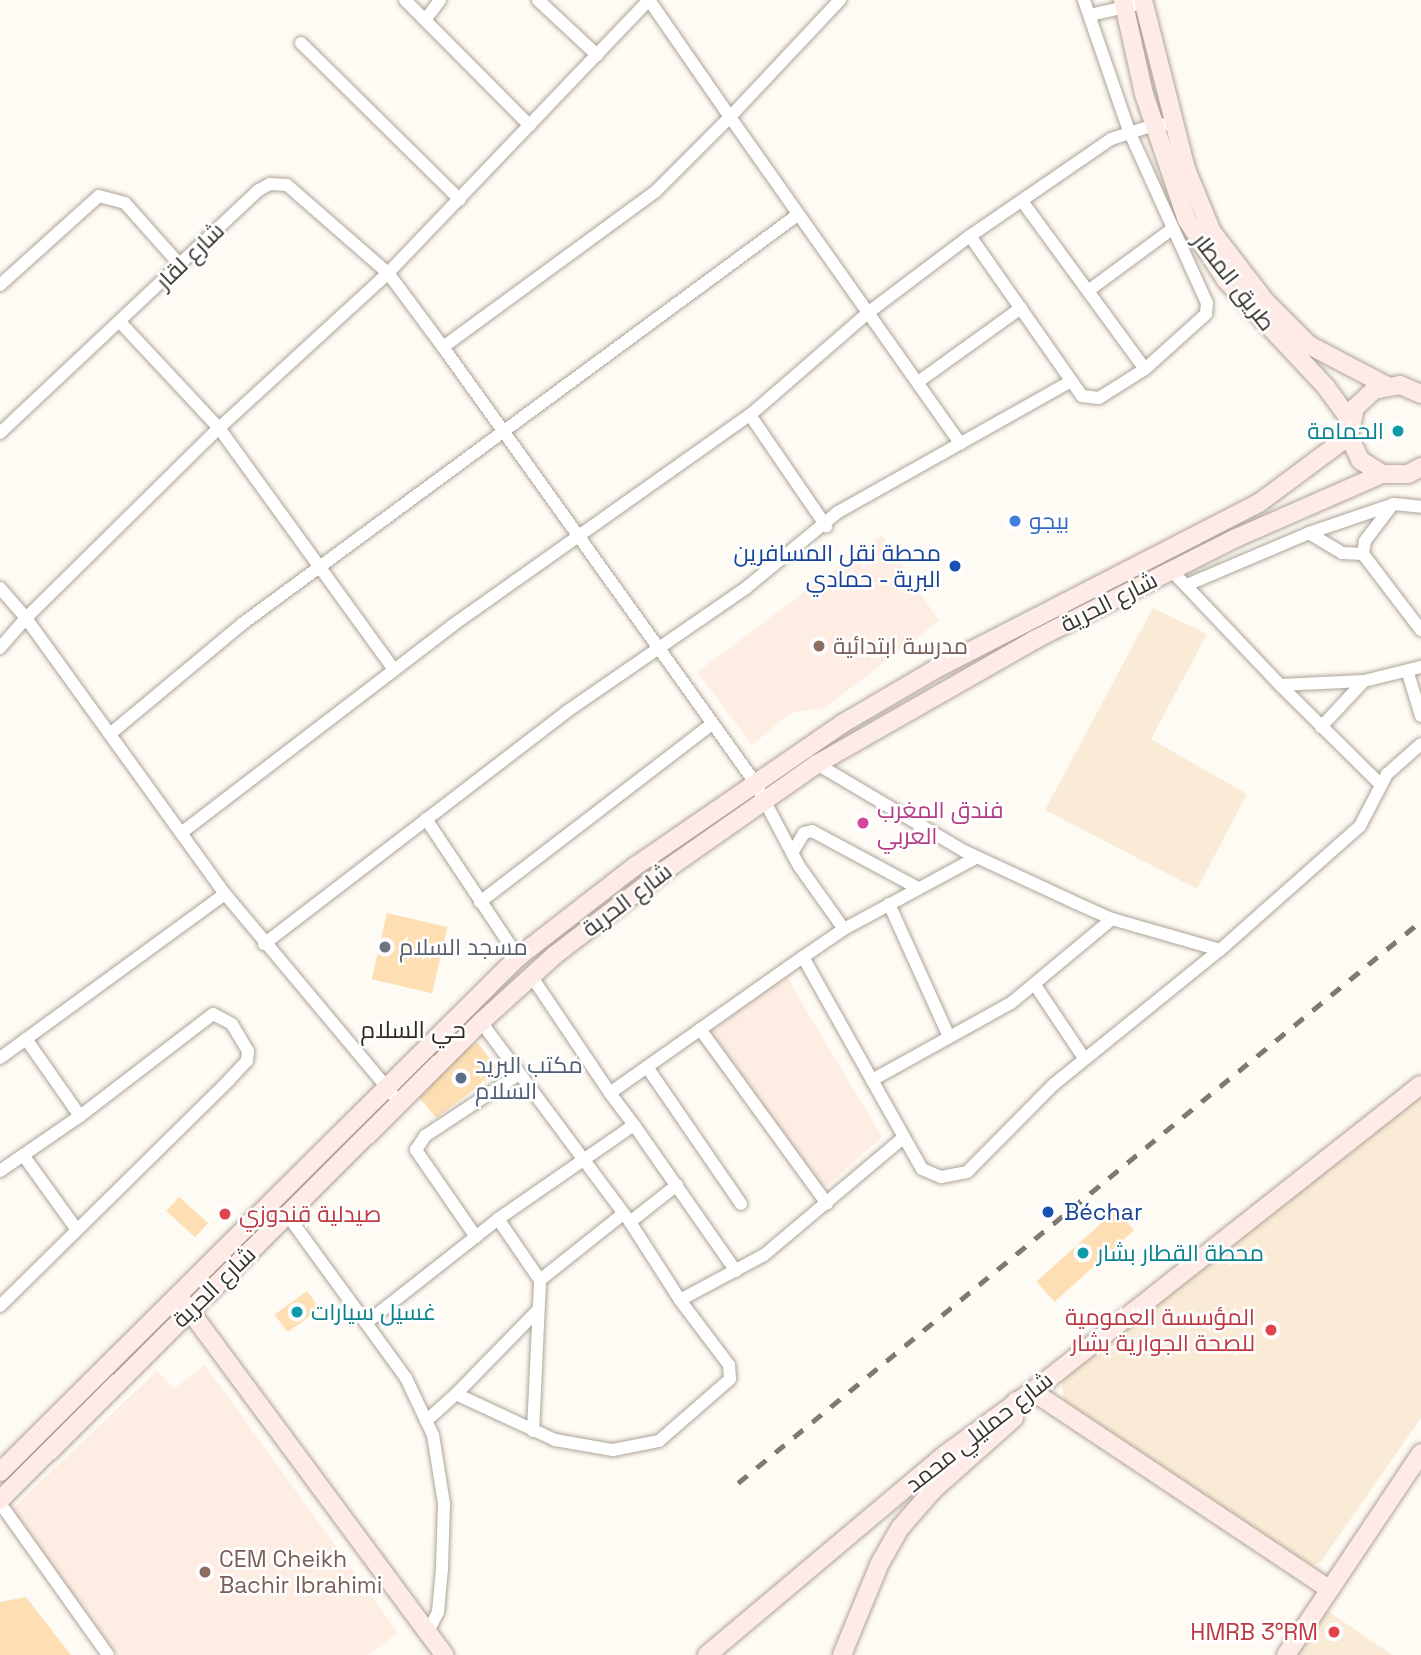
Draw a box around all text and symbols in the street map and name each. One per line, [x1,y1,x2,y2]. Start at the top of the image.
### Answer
street label: شارع لقار [150,217,230,295]
street label: طريق المطار [1187,228,1281,336]
place label: الحمامة [1307,417,1384,445]
marker: الحمامة [1390,423,1406,439]
place label: بيجو [1029,507,1069,535]
marker: بيجو [1007,513,1023,529]
place label: محطة نقل المسافرين البرية - حمادي [734,539,941,593]
marker: محطة نقل المسافرين البرية - حمادي [947,558,963,574]
street label: شارع الحرية [1056,566,1162,638]
place label: مدرسة ابتدائية [833,632,968,660]
marker: مدرسة ابتدائية [811,638,827,654]
place label: فندق المغرب العربي [877,796,1004,850]
marker: فندق المغرب العربي [855,815,871,831]
street label: شارع الحرية [577,857,677,943]
place label: مسجد السلام [399,933,528,961]
marker: مسجد السلام [377,939,393,955]
district label: حي السلام [360,1016,466,1044]
place label: مكتب البريد السلام [475,1051,583,1105]
marker: مكتب البريد السلام [453,1070,469,1086]
place label: Béchar [1064,1198,1143,1226]
place label: صيدلية قندوزي [239,1200,381,1228]
marker: Béchar [1038,1202,1058,1222]
marker: صيدلية قندوزي [217,1206,233,1222]
place label: محطة القطار بشار [1097,1239,1264,1267]
street label: شارع الحرية [167,1241,261,1333]
marker: محطة القطار بشار [1075,1245,1091,1261]
place label: غسيل سيارات [311,1298,436,1326]
place label: المؤسسة العمومية للصحة الجوارية بشار [1065,1303,1255,1357]
marker: غسيل سيارات [289,1304,305,1320]
marker: المؤسسة العمومية للصحة الجوارية بشار [1261,1320,1281,1340]
street label: شارع حمليلي محمد [900,1366,1058,1498]
place label: CEM Cheikh Bachir Ibrahimi [219,1545,382,1599]
marker: CEM Cheikh Bachir Ibrahimi [197,1564,213,1580]
place label: HMRB 3°RM [1190,1618,1318,1646]
marker: HMRB 3°RM [1324,1622,1344,1642]

